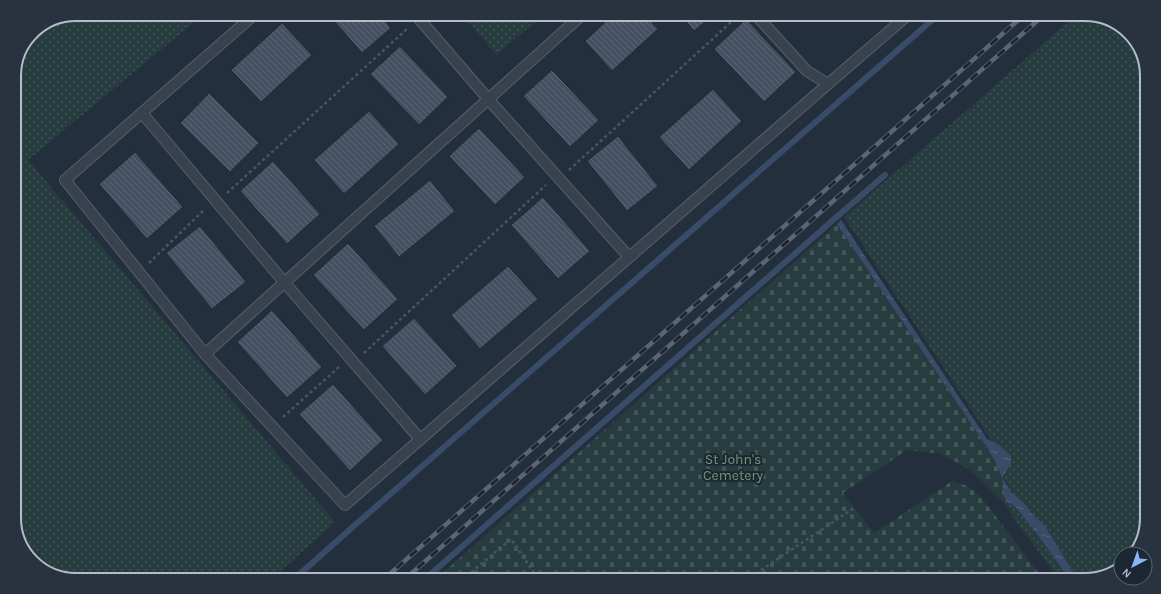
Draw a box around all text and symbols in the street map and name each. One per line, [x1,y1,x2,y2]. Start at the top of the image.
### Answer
park label: St John's Cemetery [703,451,764,484]
north arrow [1113,546,1153,586]
text: N [1120,566,1134,581]

